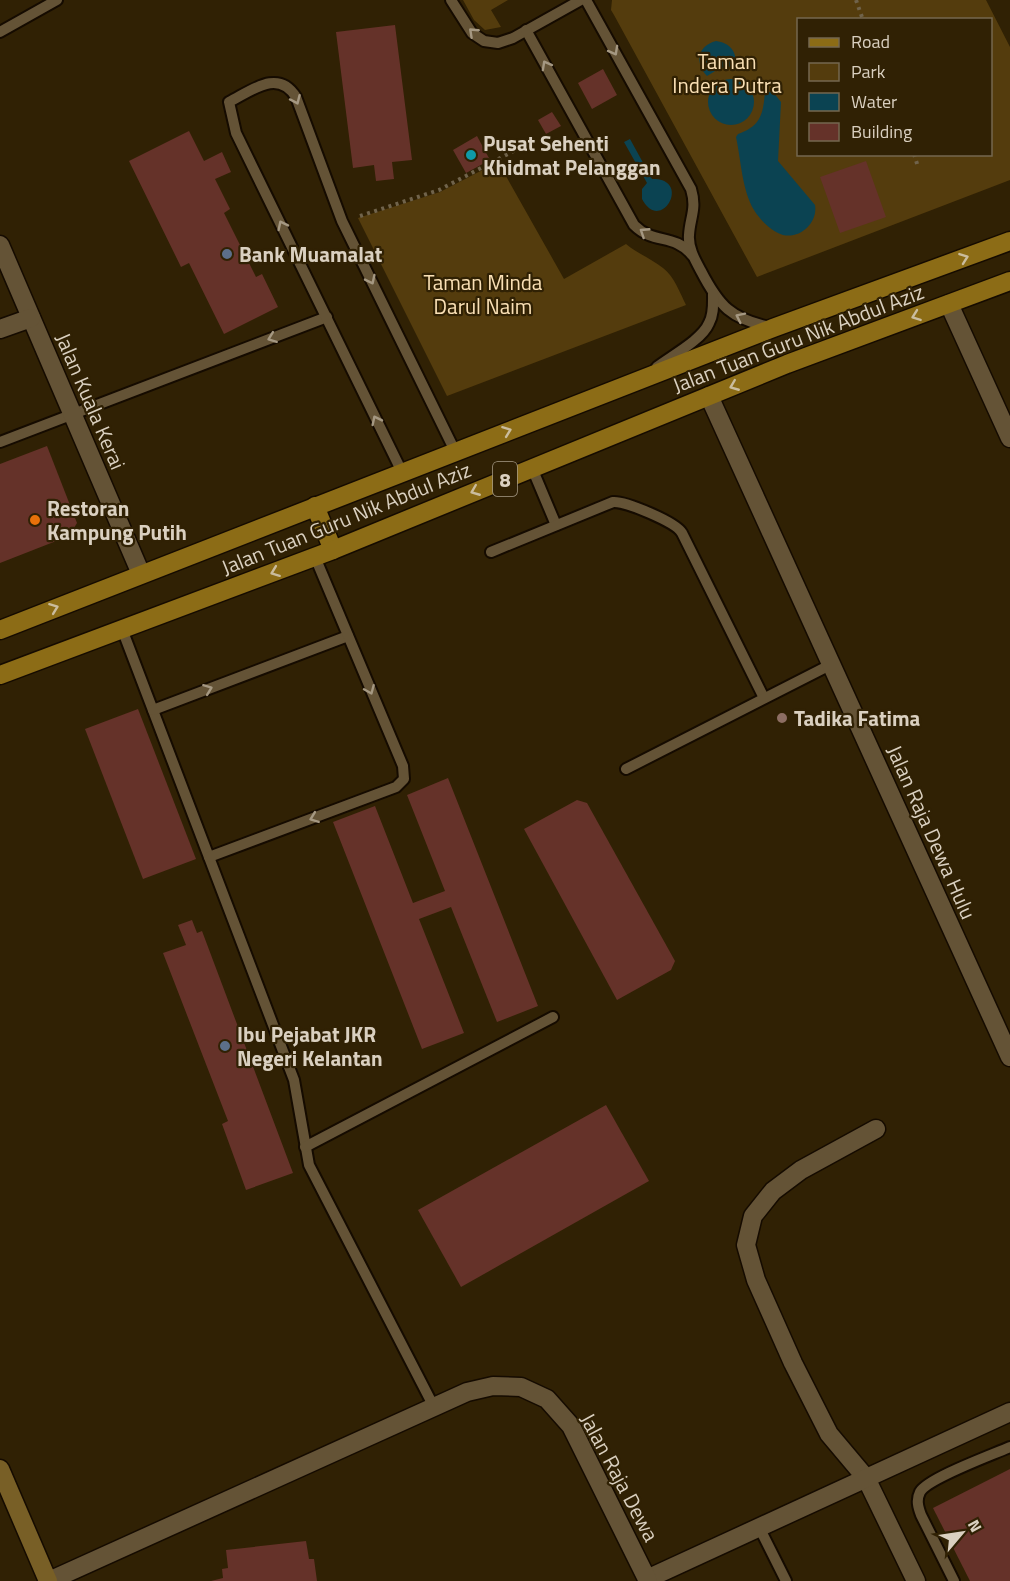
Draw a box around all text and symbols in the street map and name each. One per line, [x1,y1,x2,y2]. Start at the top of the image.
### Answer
legend [797,18,992,156]
one-way arrow [470,28,480,39]
text: Road [851,28,890,55]
one-way arrow [607,45,618,55]
park label: Taman Indera Putra [672,45,782,101]
text: Park [851,58,886,85]
one-way arrow [542,61,553,71]
text: Water [851,88,897,115]
one-way arrow [289,94,301,105]
text: Building [851,118,912,145]
place label: Pusat Sehenti Khidmat Pelanggan [483,127,661,183]
marker: Pusat Sehenti Khidmat Pelanggan [464,148,478,162]
one-way arrow [278,221,289,232]
one-way arrow [640,228,651,239]
place label: Bank Muamalat [239,238,383,270]
marker: Bank Muamalat [220,247,234,261]
one-way arrow [958,253,969,266]
park label: Taman Minda Darul Naim [424,266,543,322]
one-way arrow [364,274,375,285]
street label: Jalan Tuan Guru Nik Abdul Aziz [668,275,928,401]
one-way arrow [911,309,922,322]
one-way arrow [735,313,746,325]
street label: Jalan Kuala Kerai [48,328,134,474]
one-way arrow [267,331,278,343]
one-way arrow [729,379,740,391]
one-way arrow [372,415,384,426]
one-way arrow [500,426,511,438]
street label: Jalan Tuan Guru Nik Abdul Aziz [216,453,476,583]
road number: 8 [493,462,517,496]
one-way arrow [471,484,482,496]
place label: Restoran Kampung Putih [47,492,187,548]
marker: Restoran Kampung Putih [28,513,42,527]
one-way arrow [270,564,281,577]
one-way arrow [49,603,59,616]
one-way arrow [202,684,213,696]
one-way arrow [363,684,375,695]
place label: Tadika Fatima [794,702,921,734]
marker: Tadika Fatima [775,711,789,725]
street label: Jalan Raja Dewa Hulu [879,740,985,924]
one-way arrow [309,810,319,823]
place label: Ibu Pejabat JKR Negeri Kelantan [237,1018,383,1074]
marker: Ibu Pejabat JKR Negeri Kelantan [218,1039,232,1053]
street label: Jalan Raja Dewa [573,1407,668,1547]
north arrow [932,1503,992,1563]
text: N [962,1515,988,1536]

